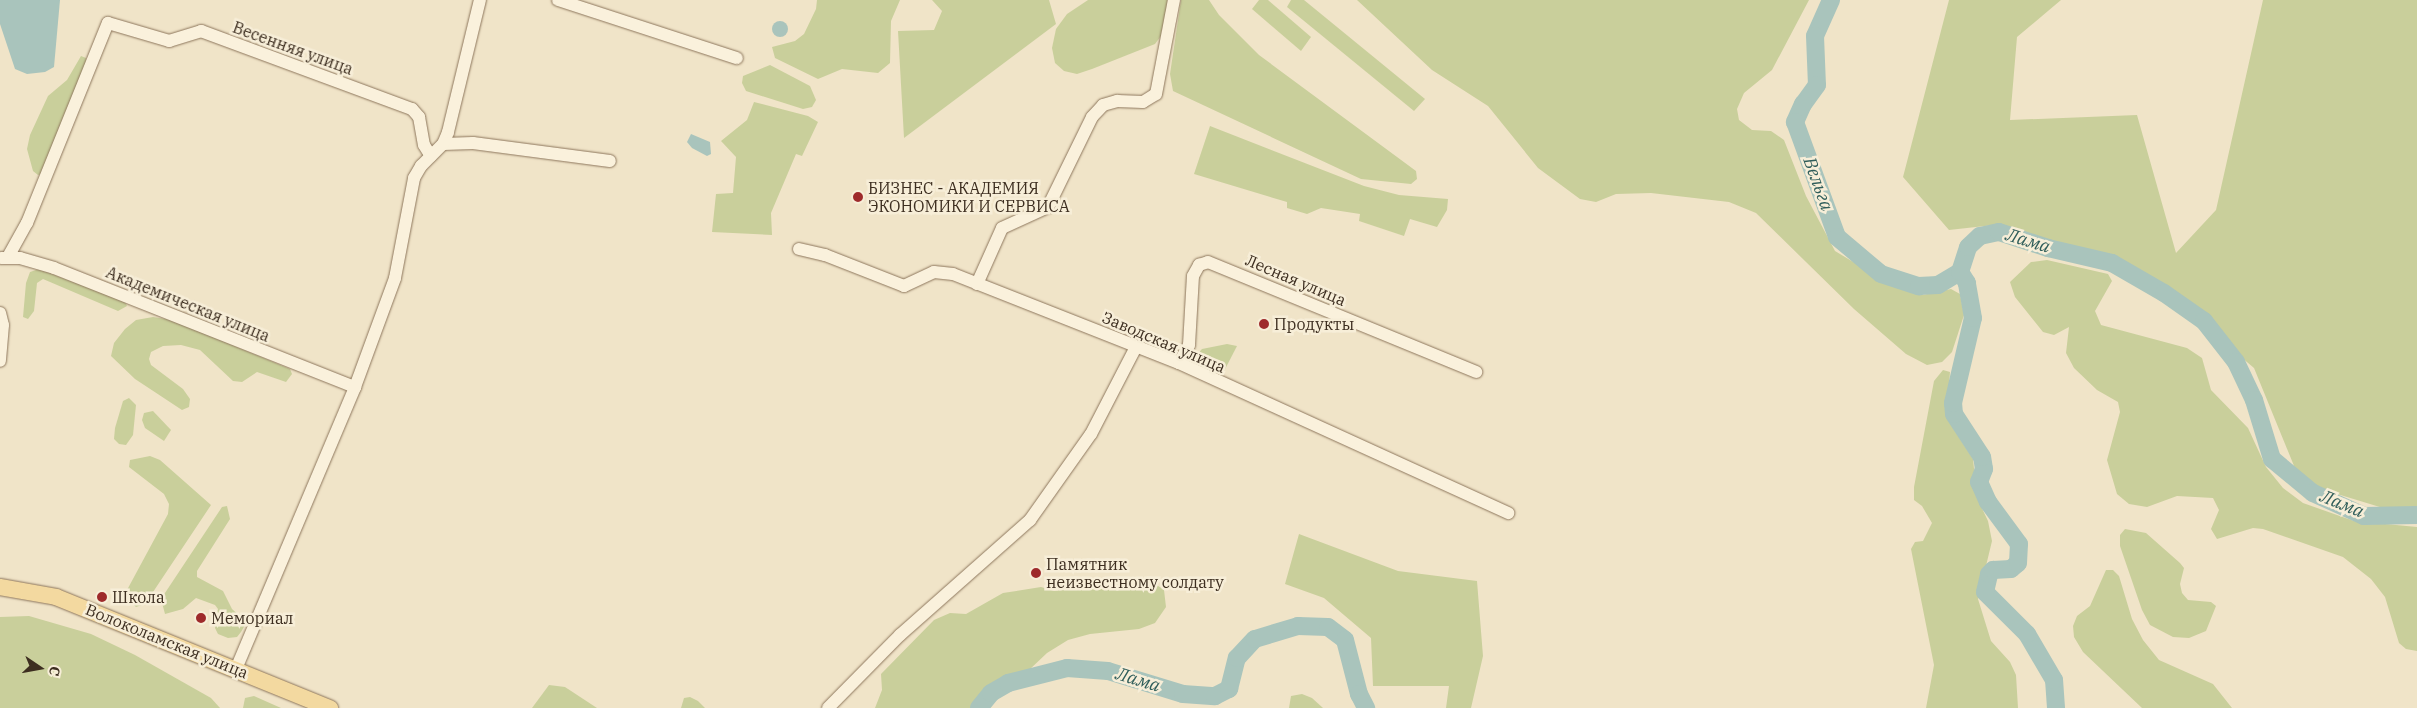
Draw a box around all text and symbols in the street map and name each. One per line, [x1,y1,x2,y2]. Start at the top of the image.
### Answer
street label: Весенняя улица [230,17,356,79]
water label: Вельга [1798,154,1838,214]
place label: БИЗНЕС - АКАДЕМИЯ ЭКОНОМИКИ И СЕРВИСА [868,178,1070,216]
marker: БИЗНЕС - АКАДЕМИЯ ЭКОНОМИКИ И СЕРВИСА [852,191,864,203]
water label: Лама [2003,224,2053,258]
street label: Лесная улица [1243,250,1349,310]
street label: Академическая улица [103,262,273,346]
street label: Заводская улица [1099,307,1229,377]
place label: Продукты [1274,314,1354,334]
marker: Продукты [1258,318,1270,330]
water label: Лама [2317,486,2367,522]
place label: Памятник неизвестному солдату [1046,554,1224,592]
marker: Памятник неизвестному солдату [1030,567,1042,579]
place label: Школа [112,587,165,607]
marker: Школа [96,591,108,603]
street label: Волоколамская улица [83,600,251,682]
place label: Мемориал [211,608,293,628]
marker: Мемориал [195,612,207,624]
north arrow [15,643,65,693]
water label: Лама [1113,663,1163,697]
text: С [45,665,64,678]

